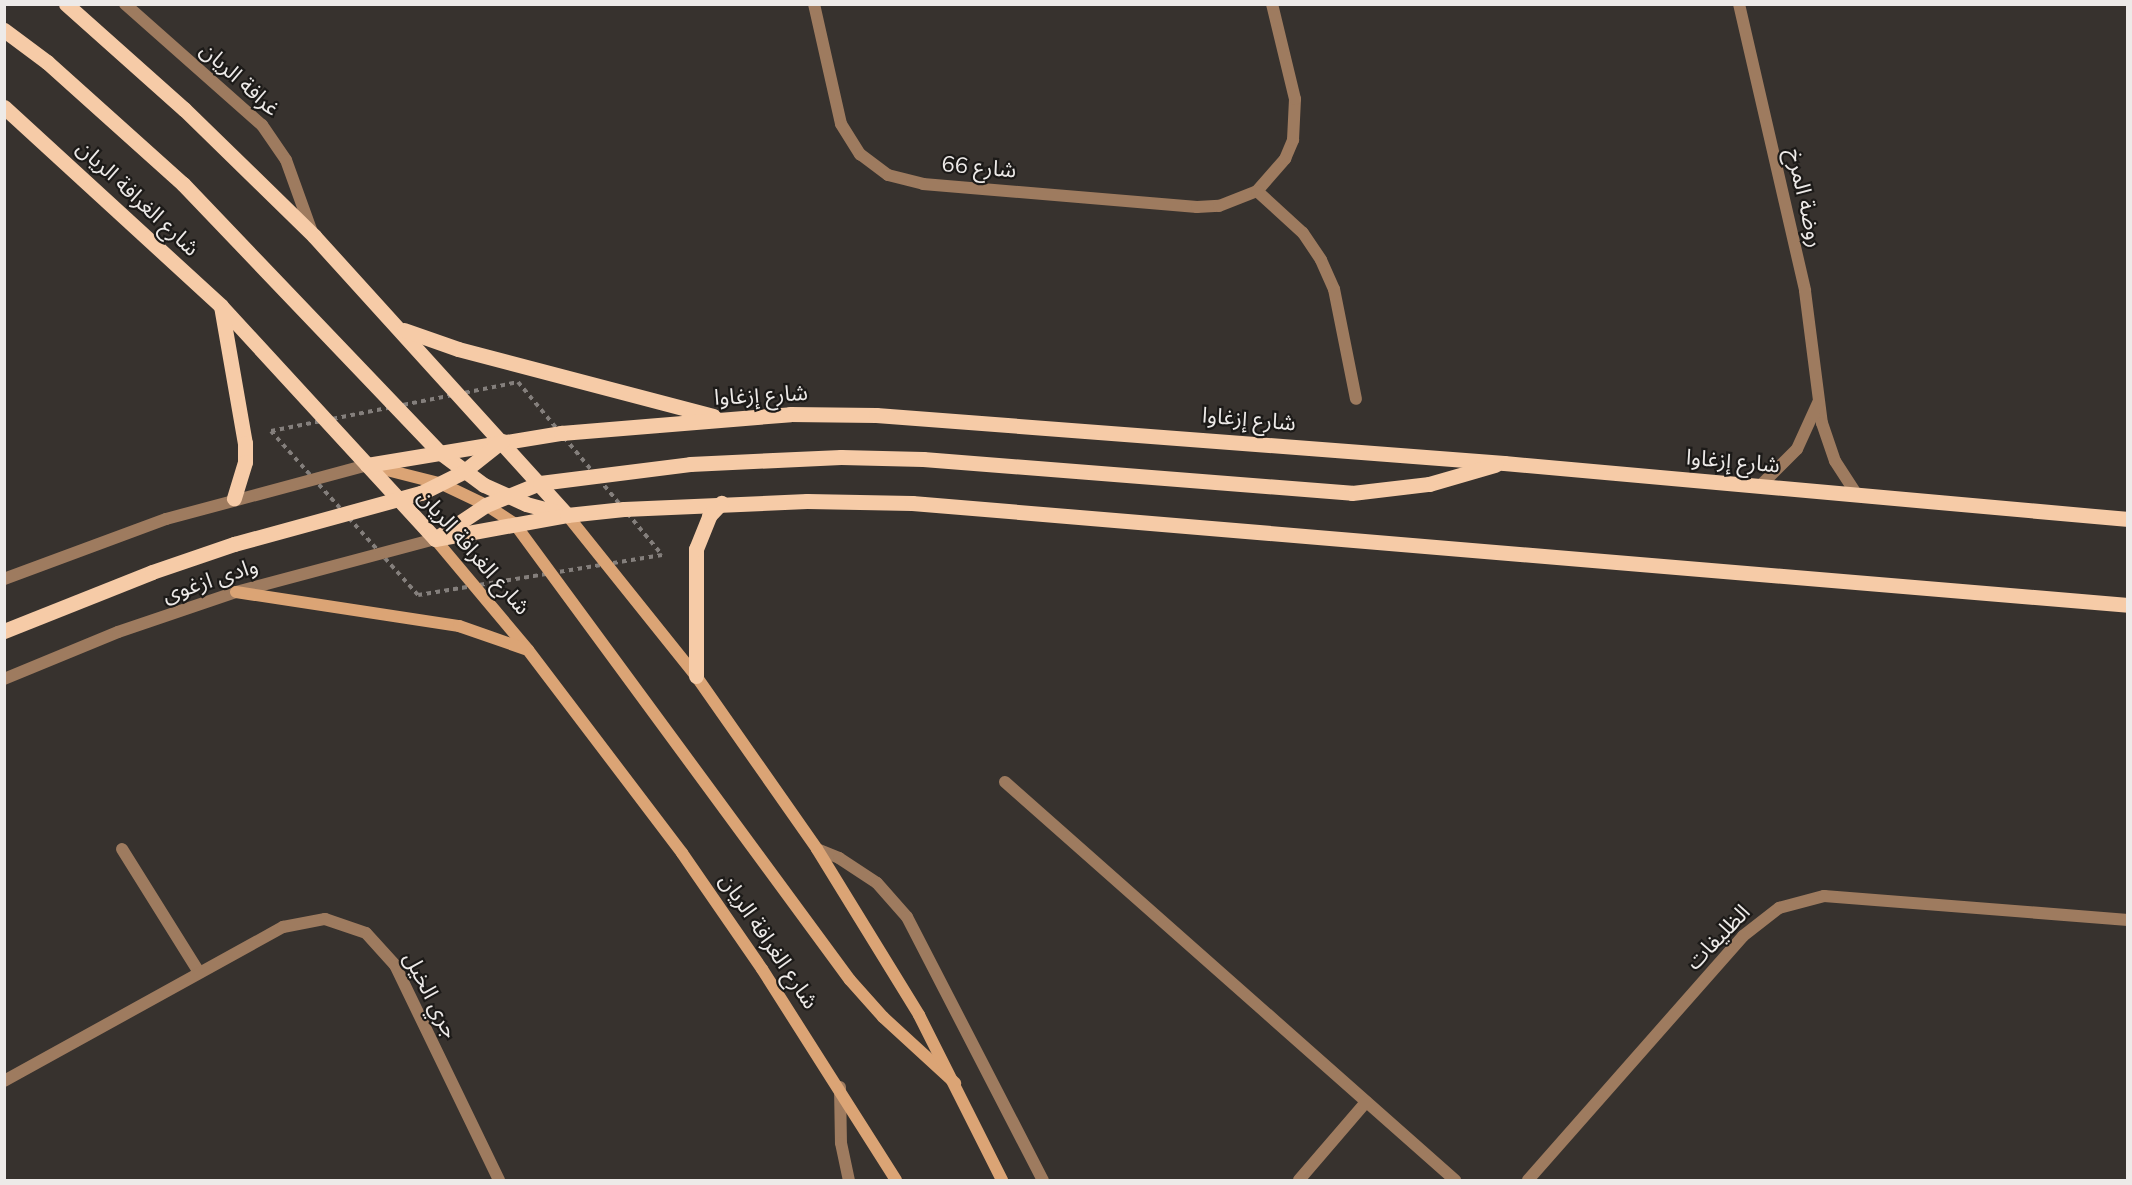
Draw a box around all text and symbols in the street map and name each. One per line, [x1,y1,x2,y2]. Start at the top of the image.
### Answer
street label: غرافة الريان [195,36,285,122]
street label: شارع الغرافة الريان [71,135,205,261]
street label: روضة المرخ [1781,146,1829,250]
street label: شارع 66 [940,151,1018,183]
street label: شارع إزغاوا [713,379,809,411]
street label: شارع إزغاوا [1201,402,1297,436]
street label: شارع إزغاوا [1685,444,1781,478]
street label: شارع الغرافة الريان [412,484,536,620]
street label: وادى ازغوى [159,552,261,608]
street label: شارع الغرافة الريان [714,868,824,1014]
street label: الظليفات [1681,899,1755,975]
street label: جري الخيل [398,947,464,1043]

